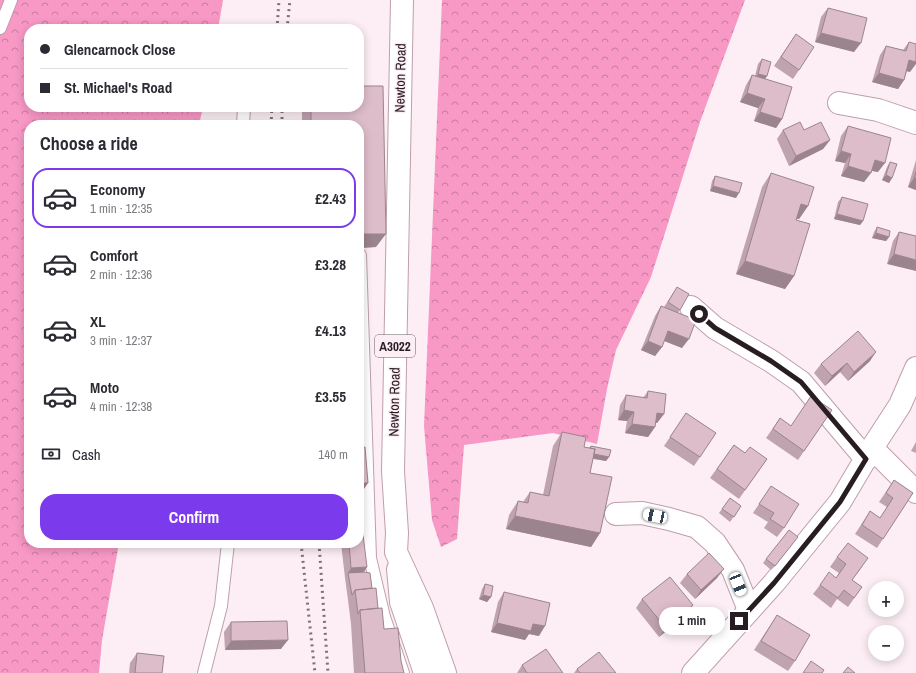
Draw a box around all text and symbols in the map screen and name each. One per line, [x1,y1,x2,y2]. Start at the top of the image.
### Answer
text: Glencarnock Close [64,39,175,60]
street label: Newton Road [390,43,410,113]
text: St. Michael's Road [64,77,172,98]
text: Choose a ride [40,131,138,156]
text: Economy [90,179,145,200]
icon: car [42,180,78,216]
text: £2.43 [315,188,346,209]
text: 1 min · 12:35 [90,200,152,217]
text: Comfort [90,245,138,266]
icon: car [42,246,78,282]
text: £3.28 [315,254,346,275]
text: 2 min · 12:36 [90,266,152,283]
route start [690,305,708,323]
text: XL [90,311,106,332]
icon: car [42,312,78,348]
text: £4.13 [315,320,346,341]
text: 3 min · 12:37 [90,332,152,349]
road number: A3022 [375,335,415,357]
street label: Newton Road [384,367,404,437]
text: Moto [90,377,119,398]
icon: car [42,378,78,414]
text: £3.55 [315,386,346,407]
text: 4 min · 12:38 [90,398,152,415]
icon: cash [40,443,62,465]
text: Cash [72,444,101,465]
text: 140 m [318,446,348,463]
button: Confirm [40,494,348,540]
car [642,508,668,524]
car [728,571,748,597]
map controls [868,581,904,661]
button: + [868,581,904,617]
callout: 1 min [659,607,725,635]
text: 1 min [678,612,706,629]
route end [730,612,748,630]
button: − [868,625,904,661]

